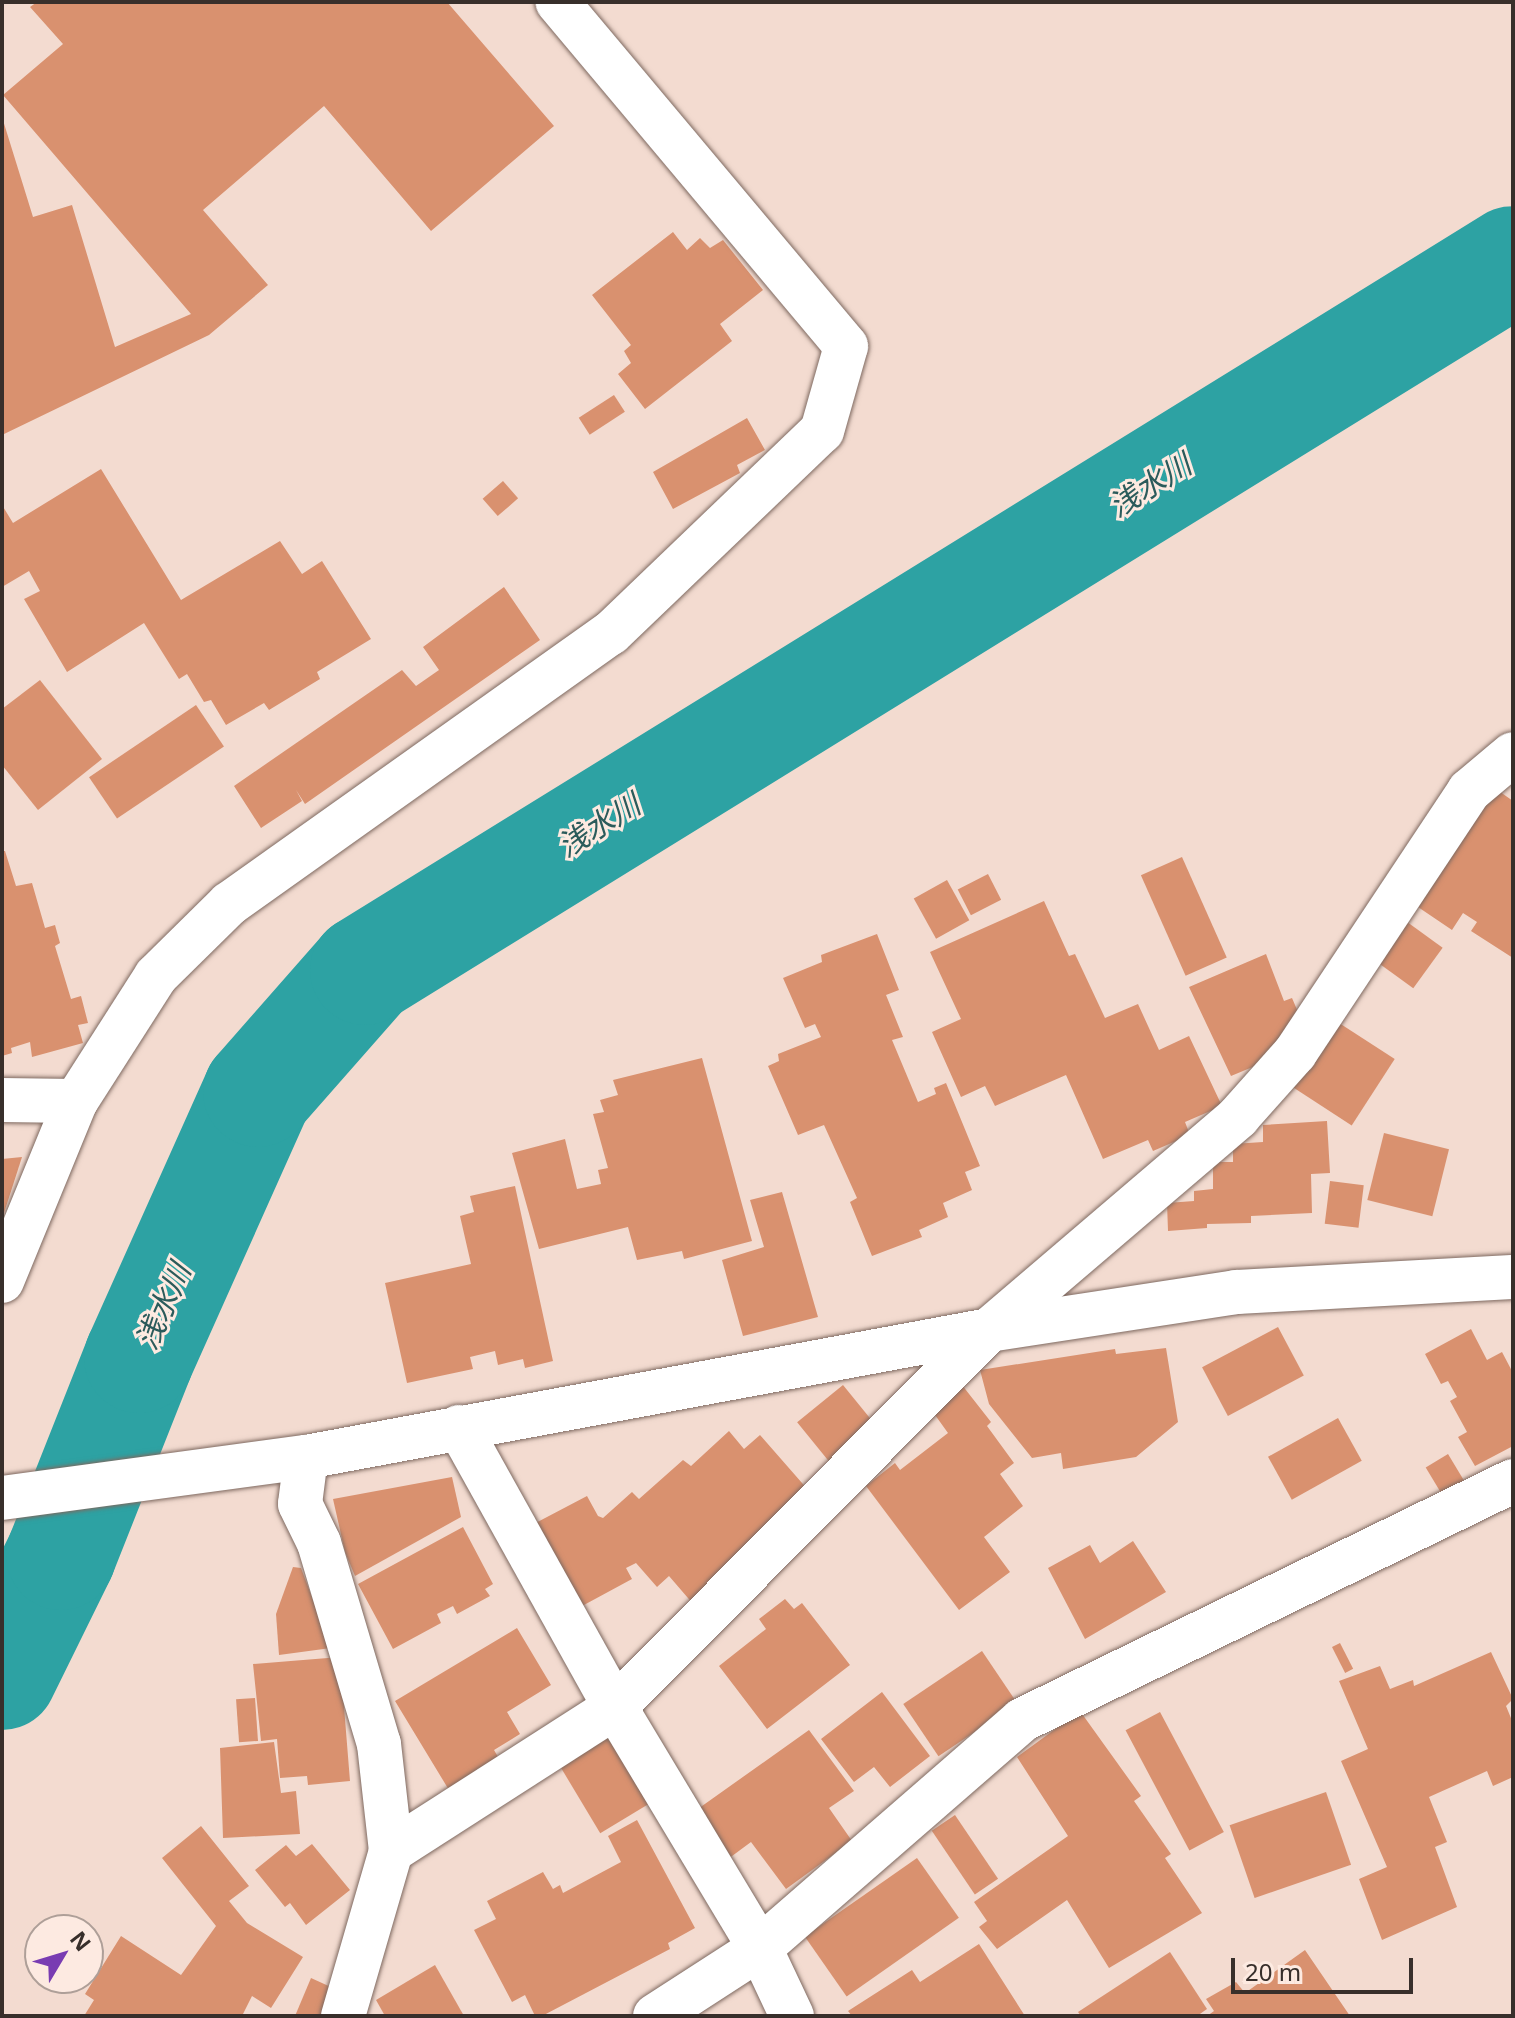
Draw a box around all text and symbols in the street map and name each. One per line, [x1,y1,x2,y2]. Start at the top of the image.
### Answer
water label: 浅水川 [1102,446,1198,524]
water label: 浅水川 [551,786,647,864]
water label: 浅水川 [128,1258,198,1354]
north arrow [24,1914,104,1994]
text: N [64,1924,99,1957]
scale bar [1235,1942,1417,1992]
text: 20 m [1245,1955,1301,1988]

